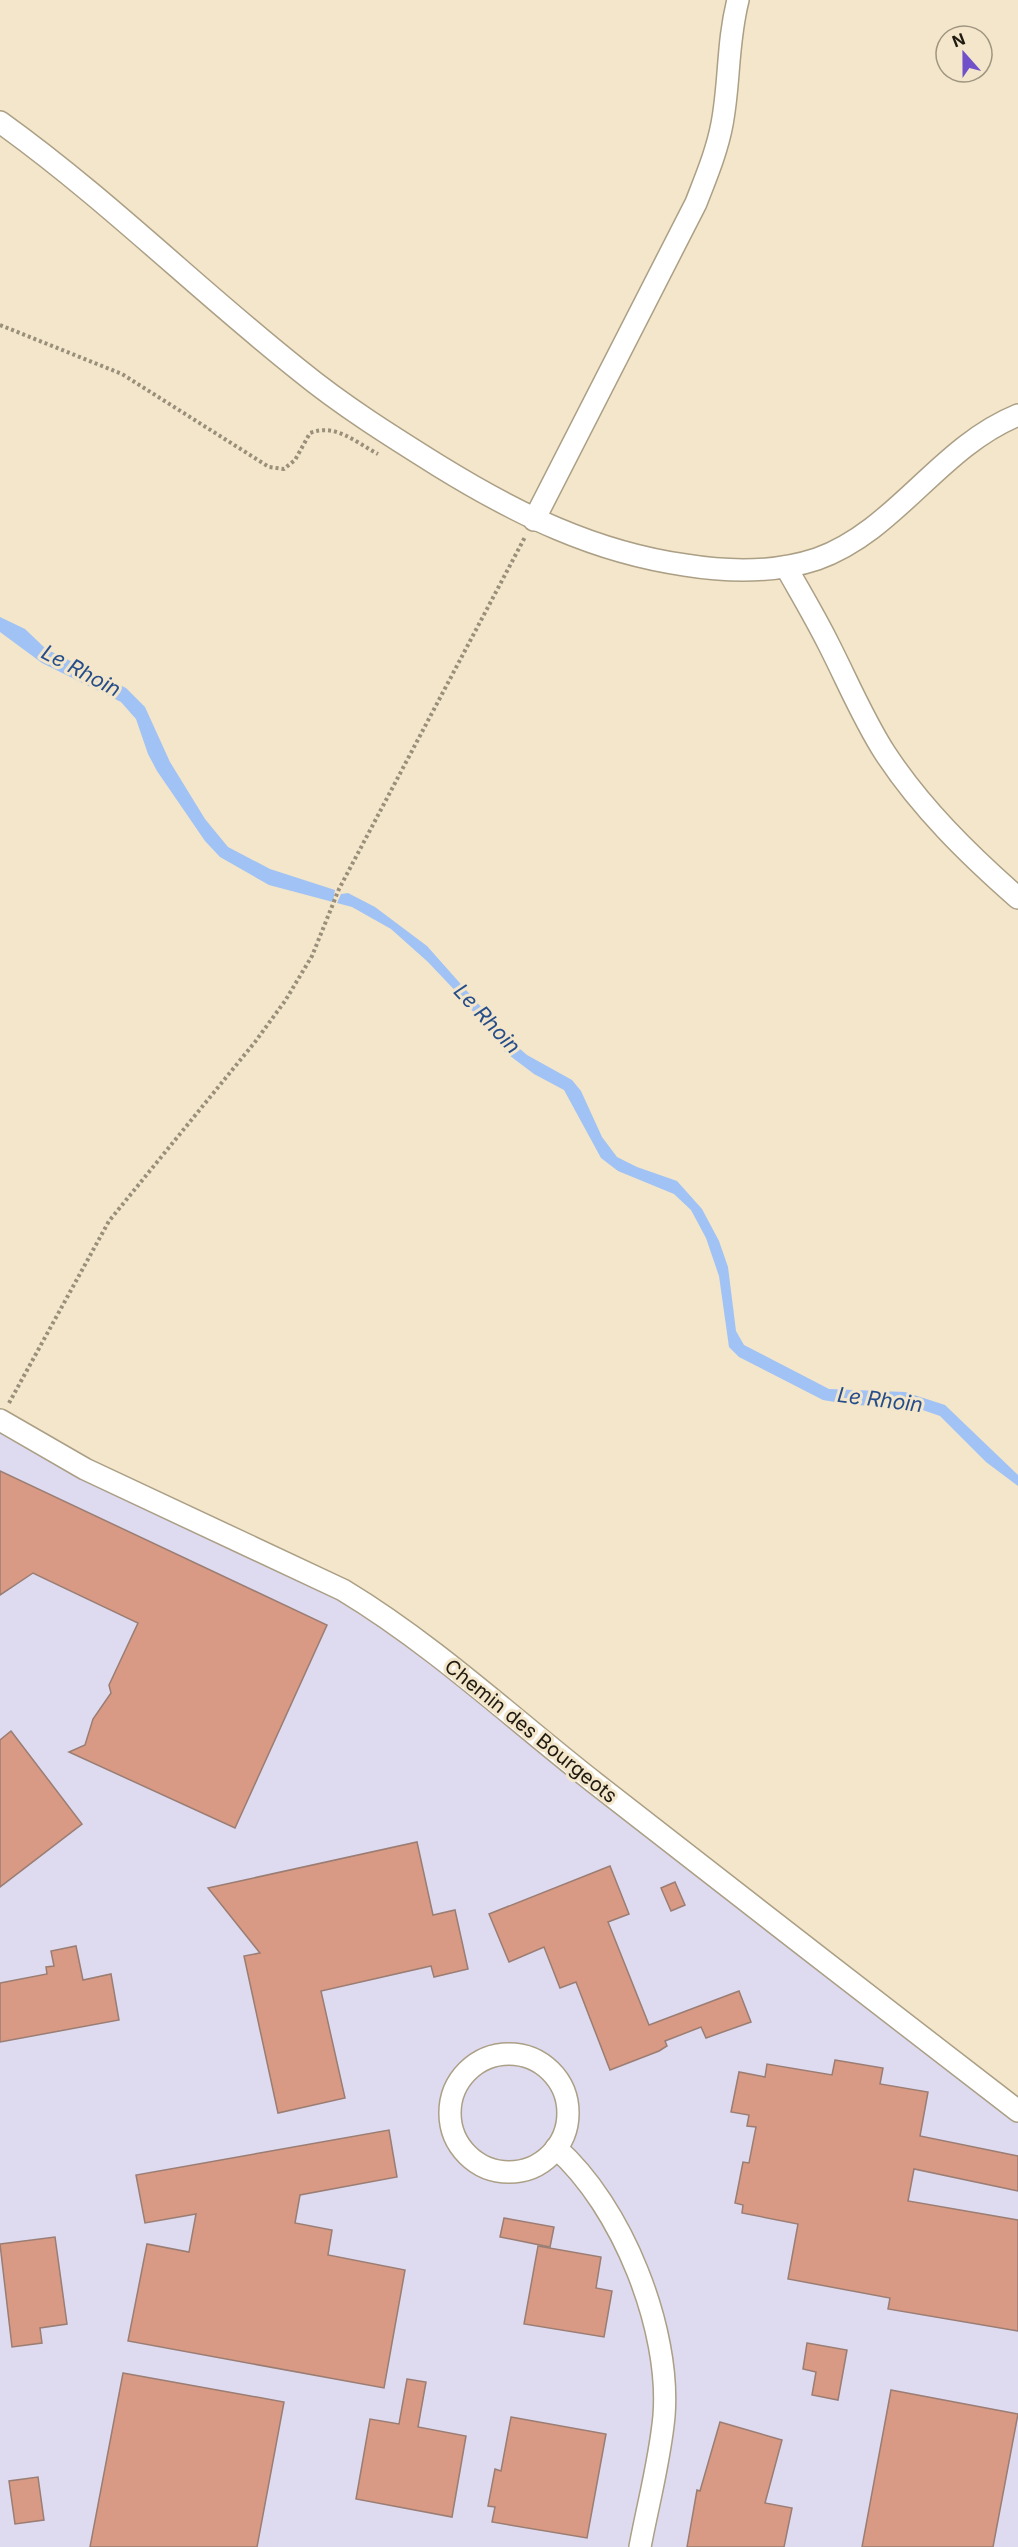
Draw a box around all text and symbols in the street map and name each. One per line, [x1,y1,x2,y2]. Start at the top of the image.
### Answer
north arrow [934,24,994,84]
text: N [949,28,968,52]
water label: Le Rhoin [37,639,125,702]
water label: Le Rhoin [449,979,526,1059]
water label: Le Rhoin [836,1382,924,1417]
street label: Chemin des Bourgeots [440,1654,622,1808]

